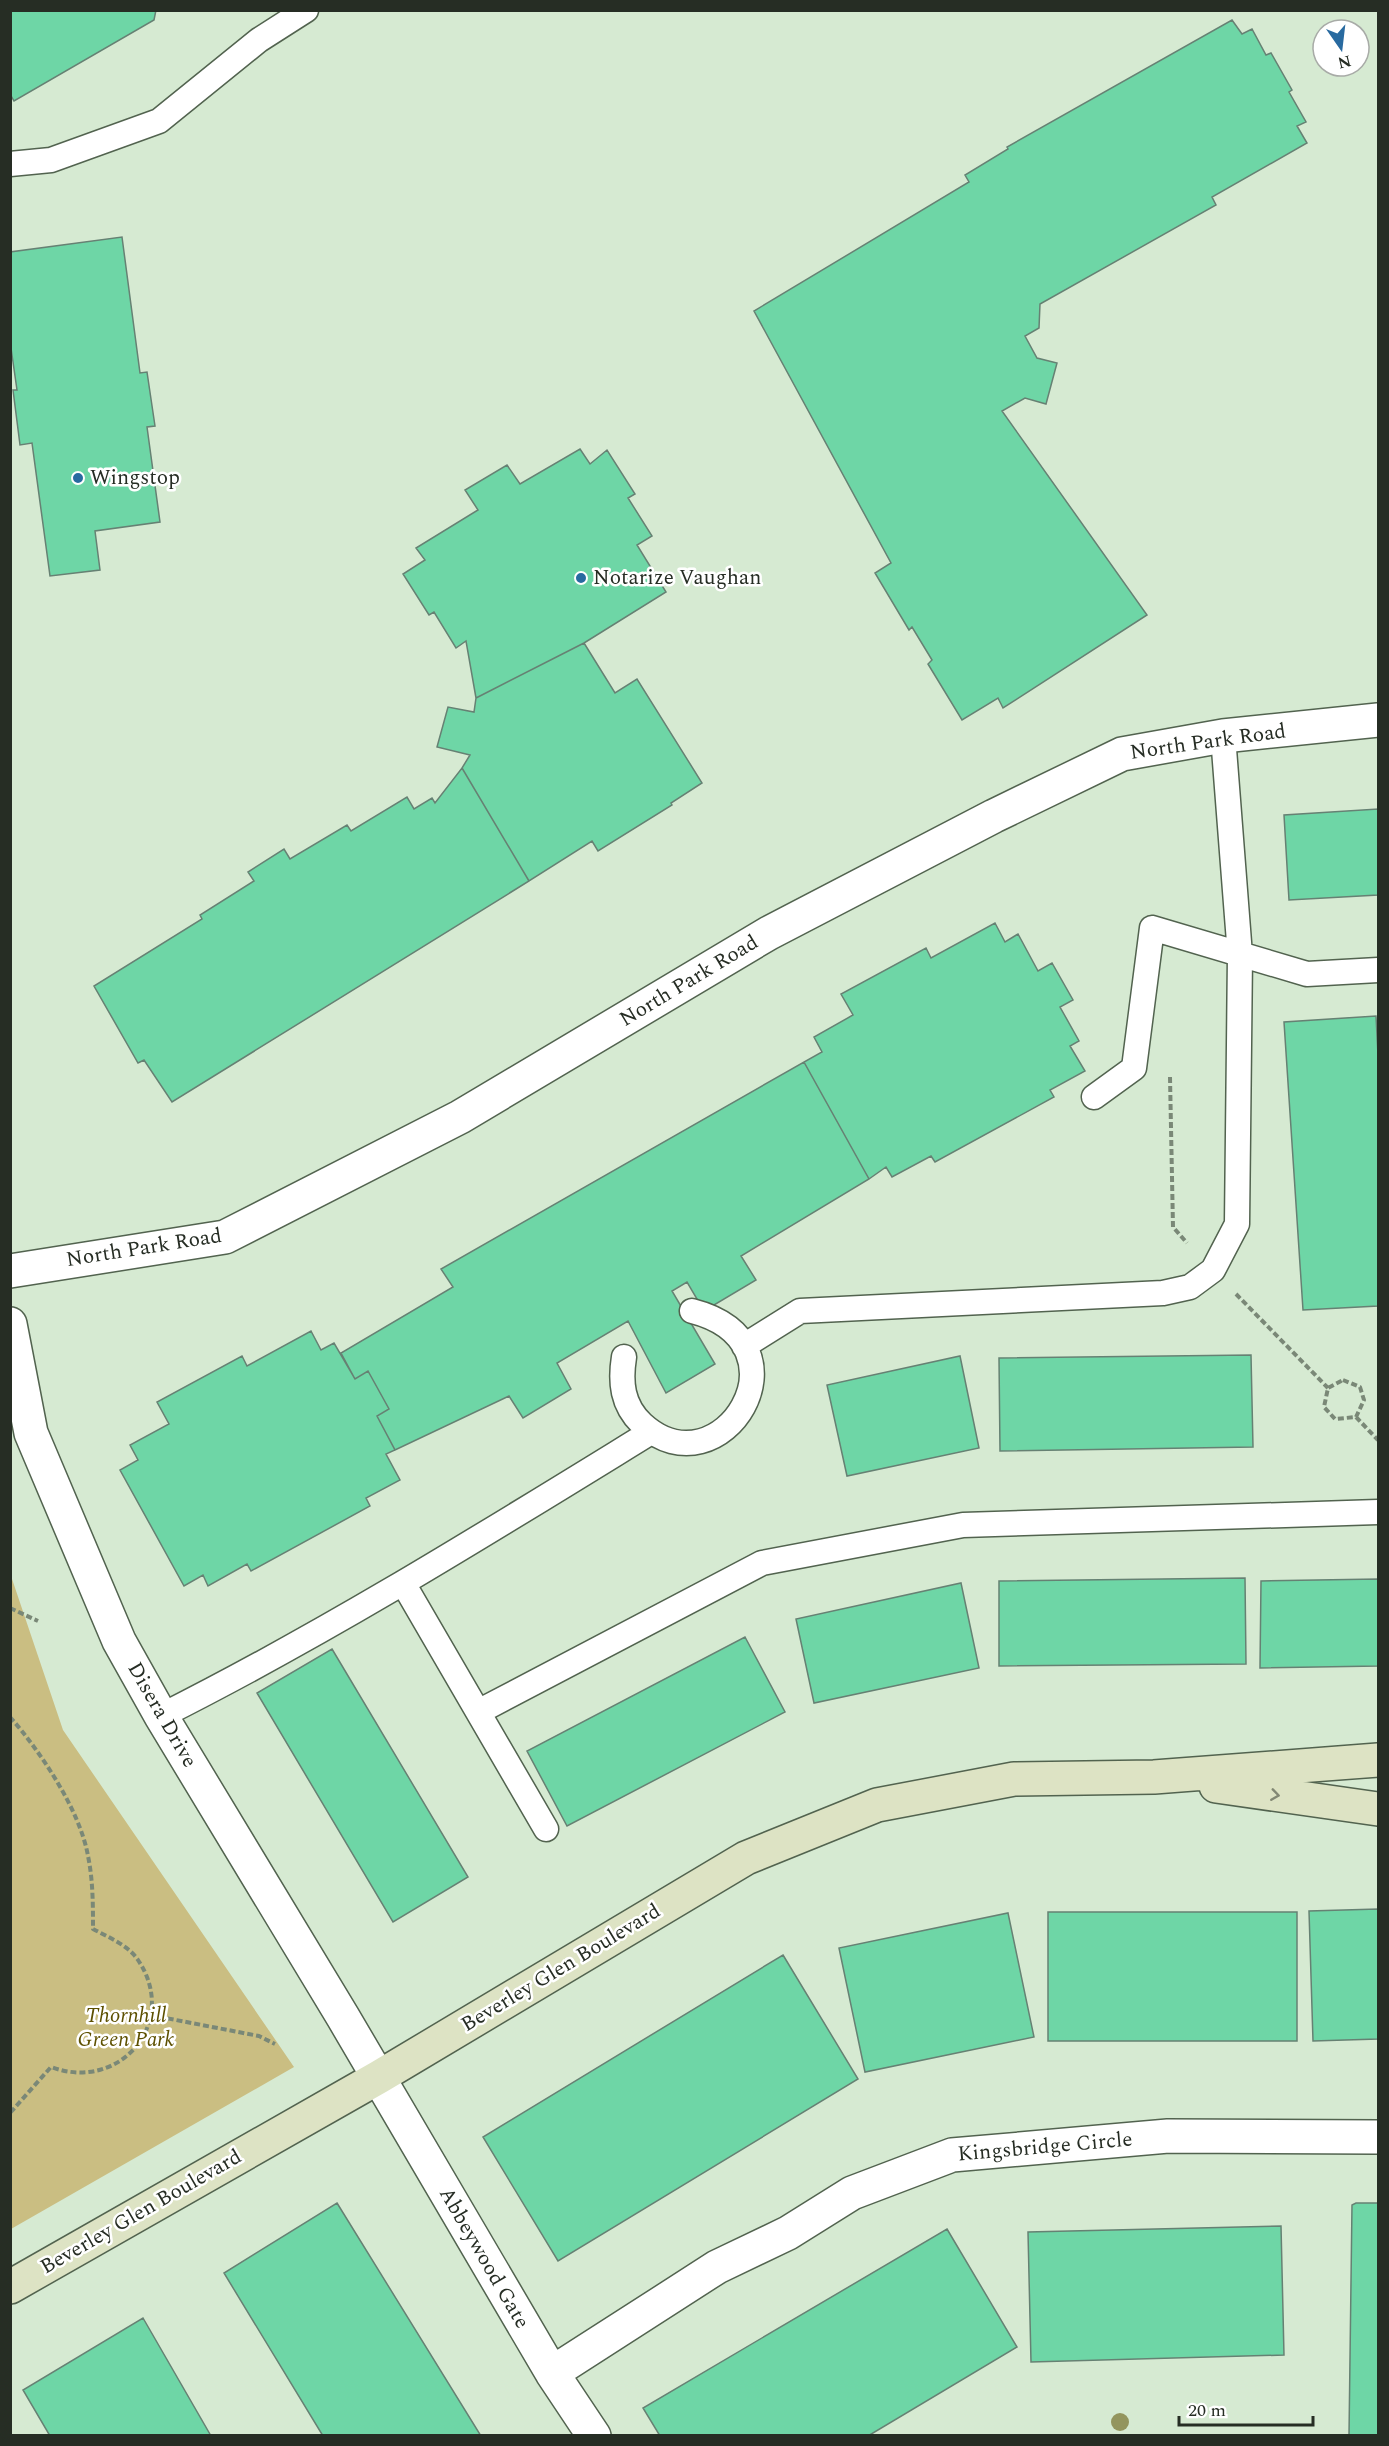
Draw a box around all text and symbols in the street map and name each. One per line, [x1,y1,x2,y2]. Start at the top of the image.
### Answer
north arrow [1311,18,1371,78]
text: N [1335,48,1354,75]
place label: Wingstop [90,462,180,494]
marker: Wingstop [71,471,85,485]
place label: Notarize Vaughan [593,562,761,594]
marker: Notarize Vaughan [574,571,588,585]
street label: North Park Road [1128,715,1288,769]
street label: North Park Road [613,927,765,1035]
street label: North Park Road [64,1220,224,1276]
street label: Disera Drive [119,1656,205,1774]
one-way arrow [1270,1788,1279,1800]
street label: Beverley Glen Boulevard [455,1895,667,2041]
park label: Thornhill Green Park [78,2000,175,2056]
street label: Kingsbridge Circle [956,2123,1134,2171]
street label: Beverley Glen Boulevard [34,2141,248,2283]
street label: Abbeywood Gate [430,2181,538,2335]
scale bar [1179,2389,1312,2427]
text: 20 m [1188,2397,1226,2424]

